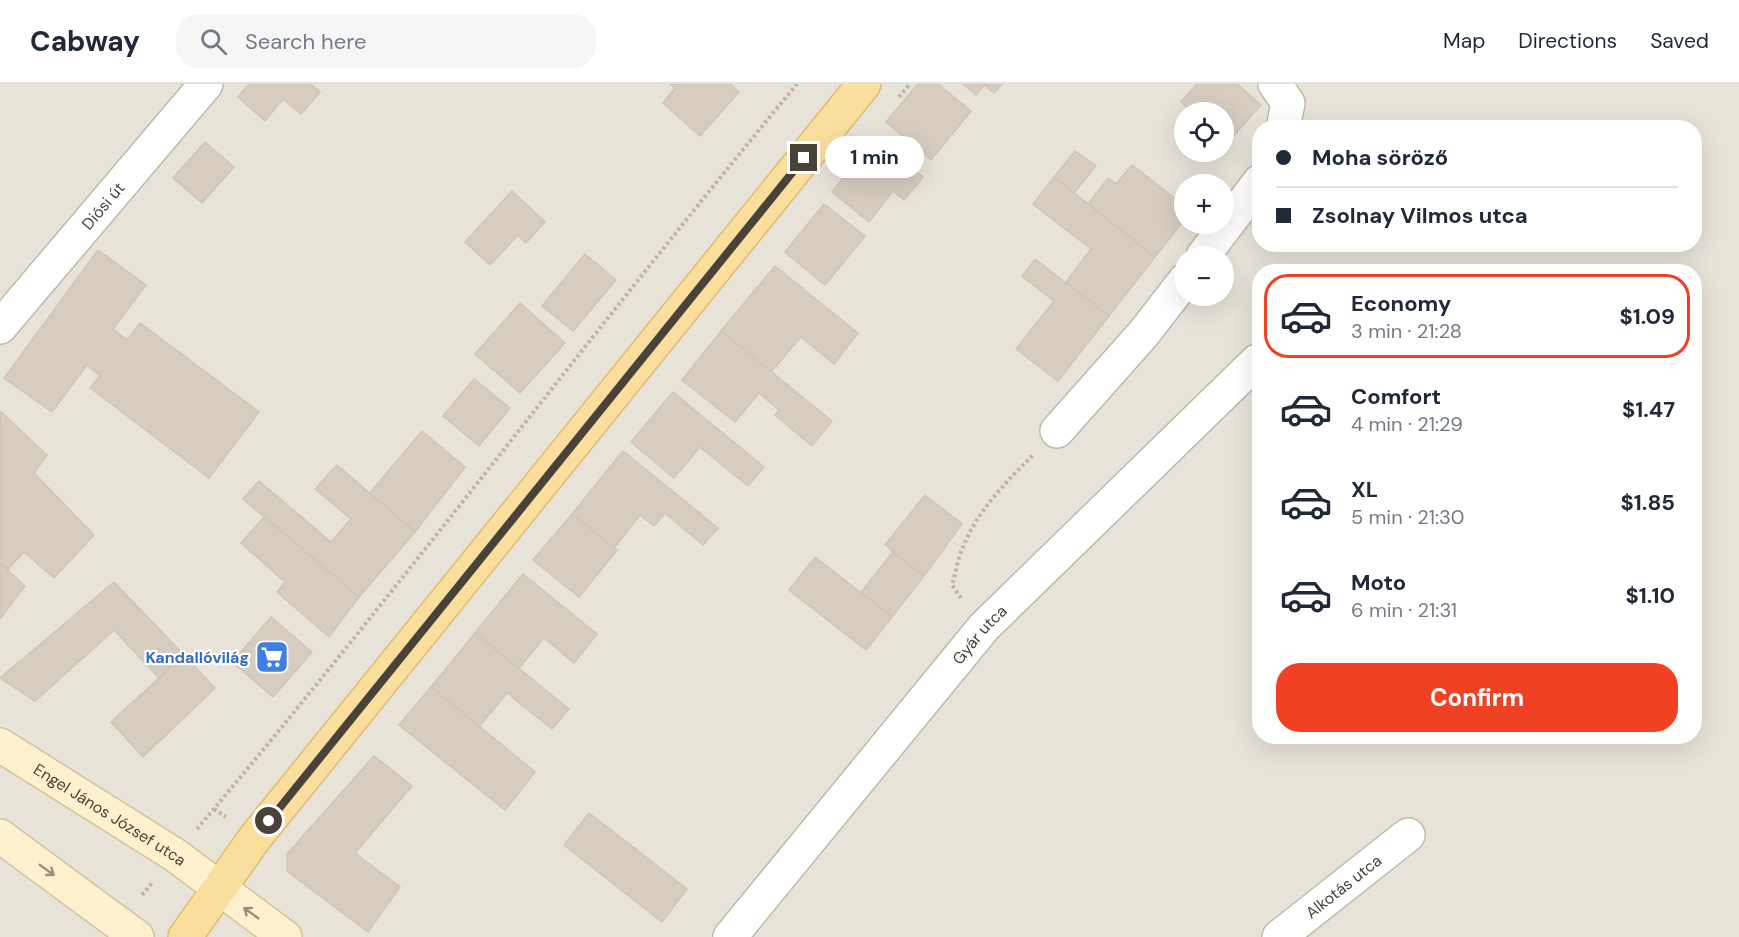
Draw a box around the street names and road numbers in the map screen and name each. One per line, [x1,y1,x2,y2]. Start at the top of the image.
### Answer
street label: Diósi út [77,178,129,234]
street label: Gyár utca [947,600,1011,669]
street label: Engel János József utca [30,758,190,870]
street label: Alkotás utca [1301,850,1386,923]

